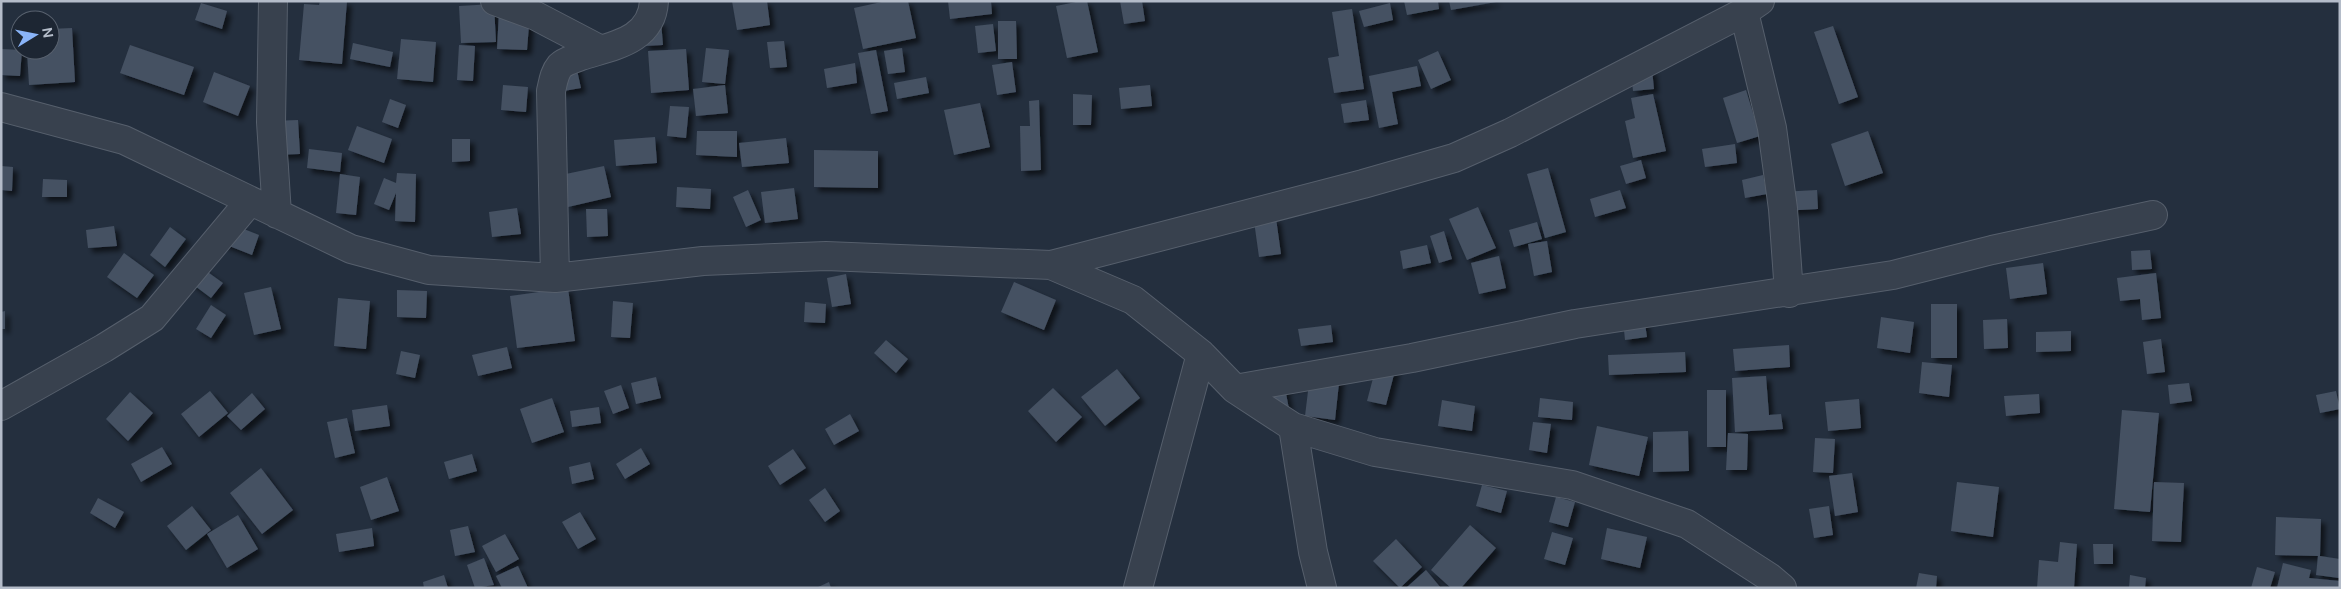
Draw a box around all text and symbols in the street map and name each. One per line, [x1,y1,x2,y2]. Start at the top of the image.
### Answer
north arrow [10,10,60,60]
text: N [38,26,58,39]

